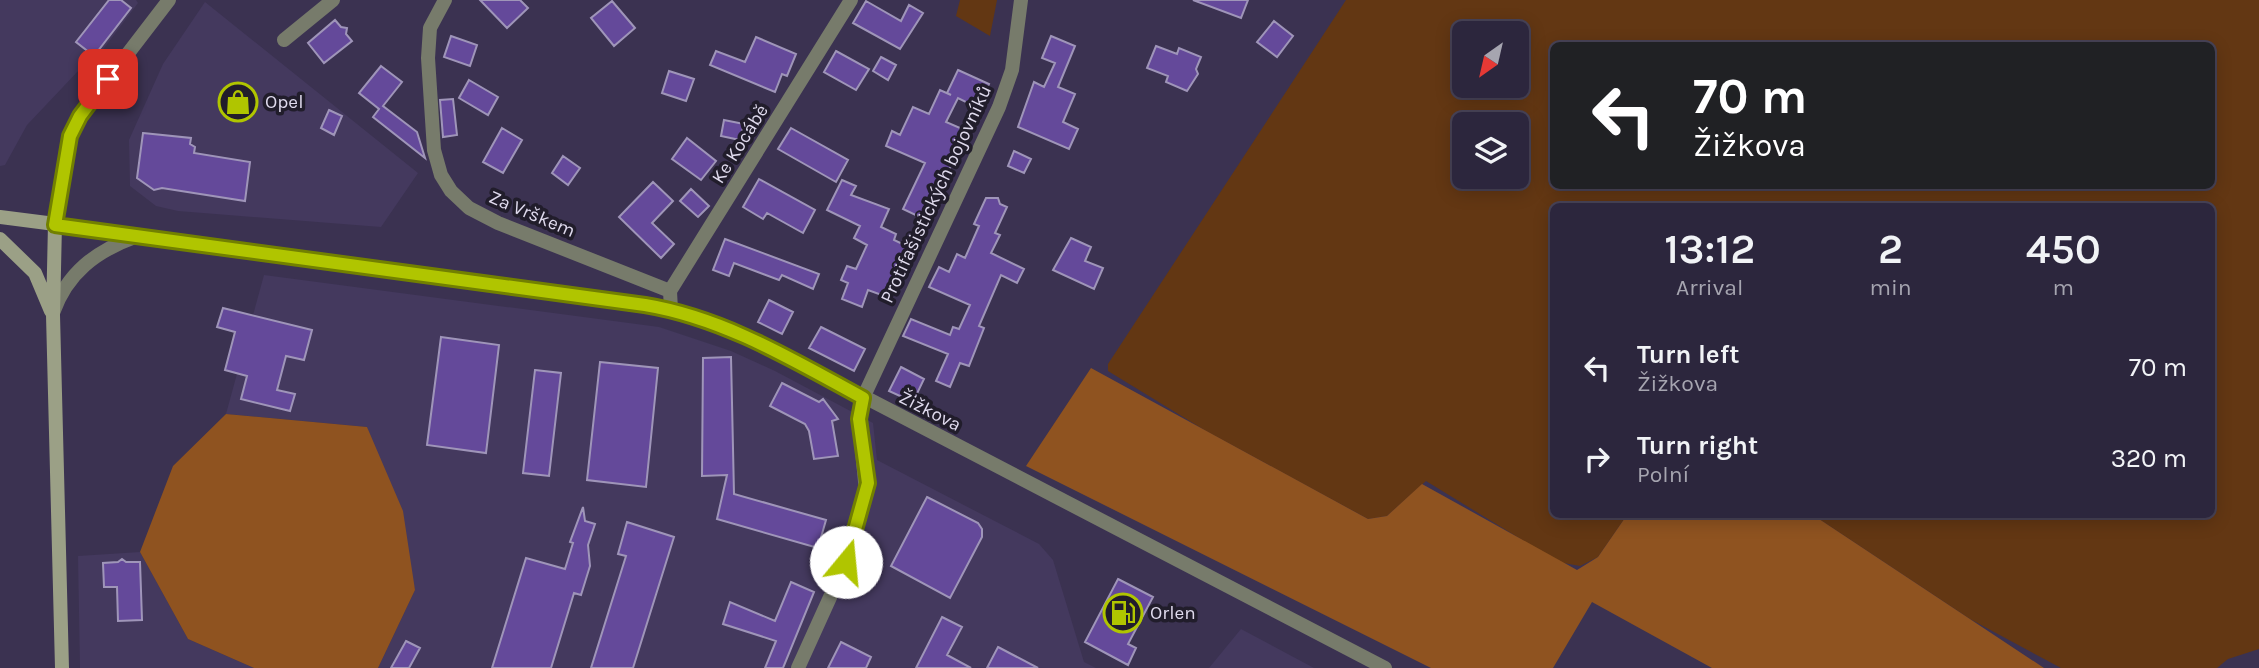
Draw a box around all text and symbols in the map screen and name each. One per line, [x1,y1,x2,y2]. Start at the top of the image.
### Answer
north arrow [1452,21,1530,98]
map controls [1452,21,1529,189]
pin [78,49,138,109]
icon: arrive [89,60,127,98]
text: 70 m [1693,68,1807,125]
icon: left [1578,70,1669,161]
shop icon: Opel [217,81,259,123]
street label: Protifašistických bojovníků [876,82,996,306]
place label: Opel [265,91,303,113]
street label: Ke Kocábě [707,100,773,188]
button: layers [1452,112,1529,189]
text: Žižkova [1693,127,1806,164]
street label: Za Vrškem [486,186,578,242]
text: 13:12 [1664,224,1755,274]
text: 2 [1878,224,1903,274]
text: 450 [2026,224,2101,274]
text: Arrival [1676,274,1743,301]
text: min [1869,274,1912,301]
text: m [2053,274,2074,301]
text: Turn left [1637,339,1739,370]
icon: left [1578,349,1616,387]
text: 70 m [2129,352,2187,383]
text: Žižkova [1637,370,1718,397]
street label: Žižkova [895,386,965,436]
text: Turn right [1637,430,1758,461]
icon: right [1578,440,1616,478]
text: 320 m [2111,443,2187,474]
text: Polní [1637,461,1689,488]
position arrow [809,525,883,599]
fuel station icon: Orlen [1102,592,1144,634]
place label: Orlen [1150,602,1196,624]

